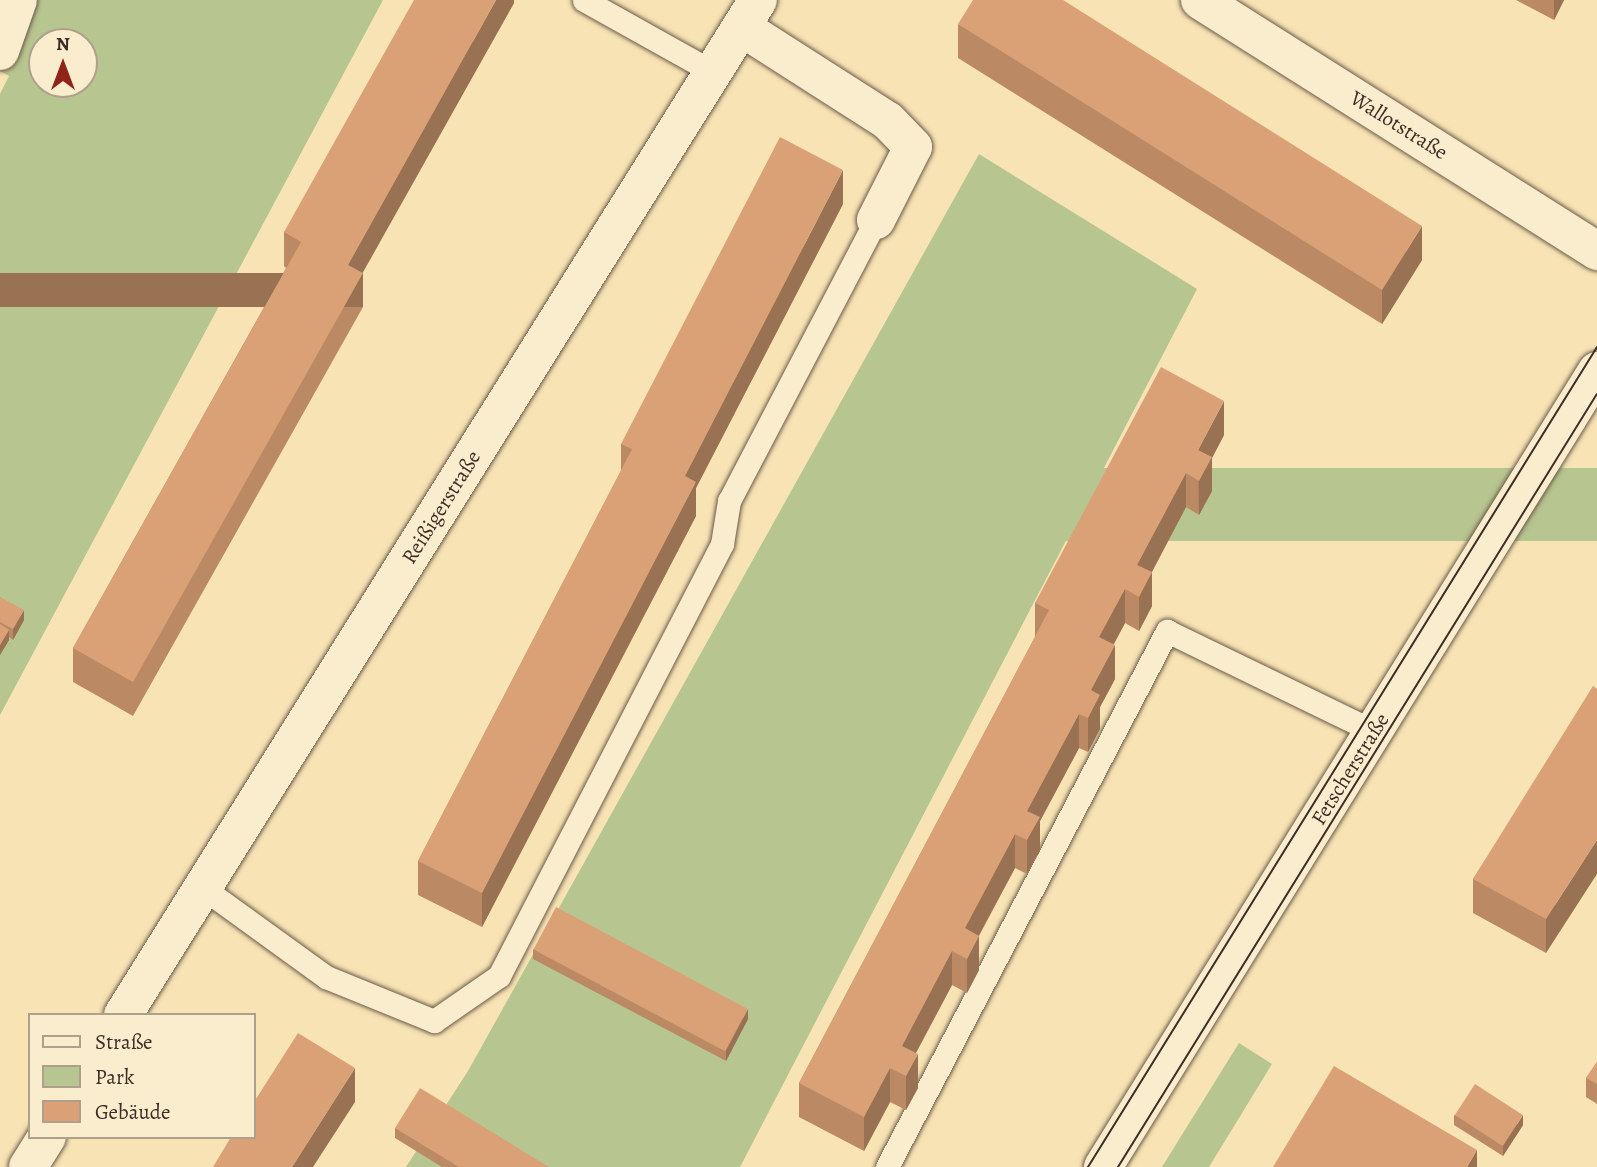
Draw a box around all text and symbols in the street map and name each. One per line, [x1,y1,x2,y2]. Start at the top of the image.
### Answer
north arrow [28,28,98,98]
text: N [56,31,70,57]
street label: Wallotstraße [1346,85,1452,165]
street label: Reißigerstraße [396,446,486,568]
street label: Fetscherstraße [1306,708,1394,830]
legend [28,1013,256,1139]
text: Straße [95,1028,153,1056]
text: Park [95,1063,134,1091]
text: Gebäude [95,1098,171,1126]

